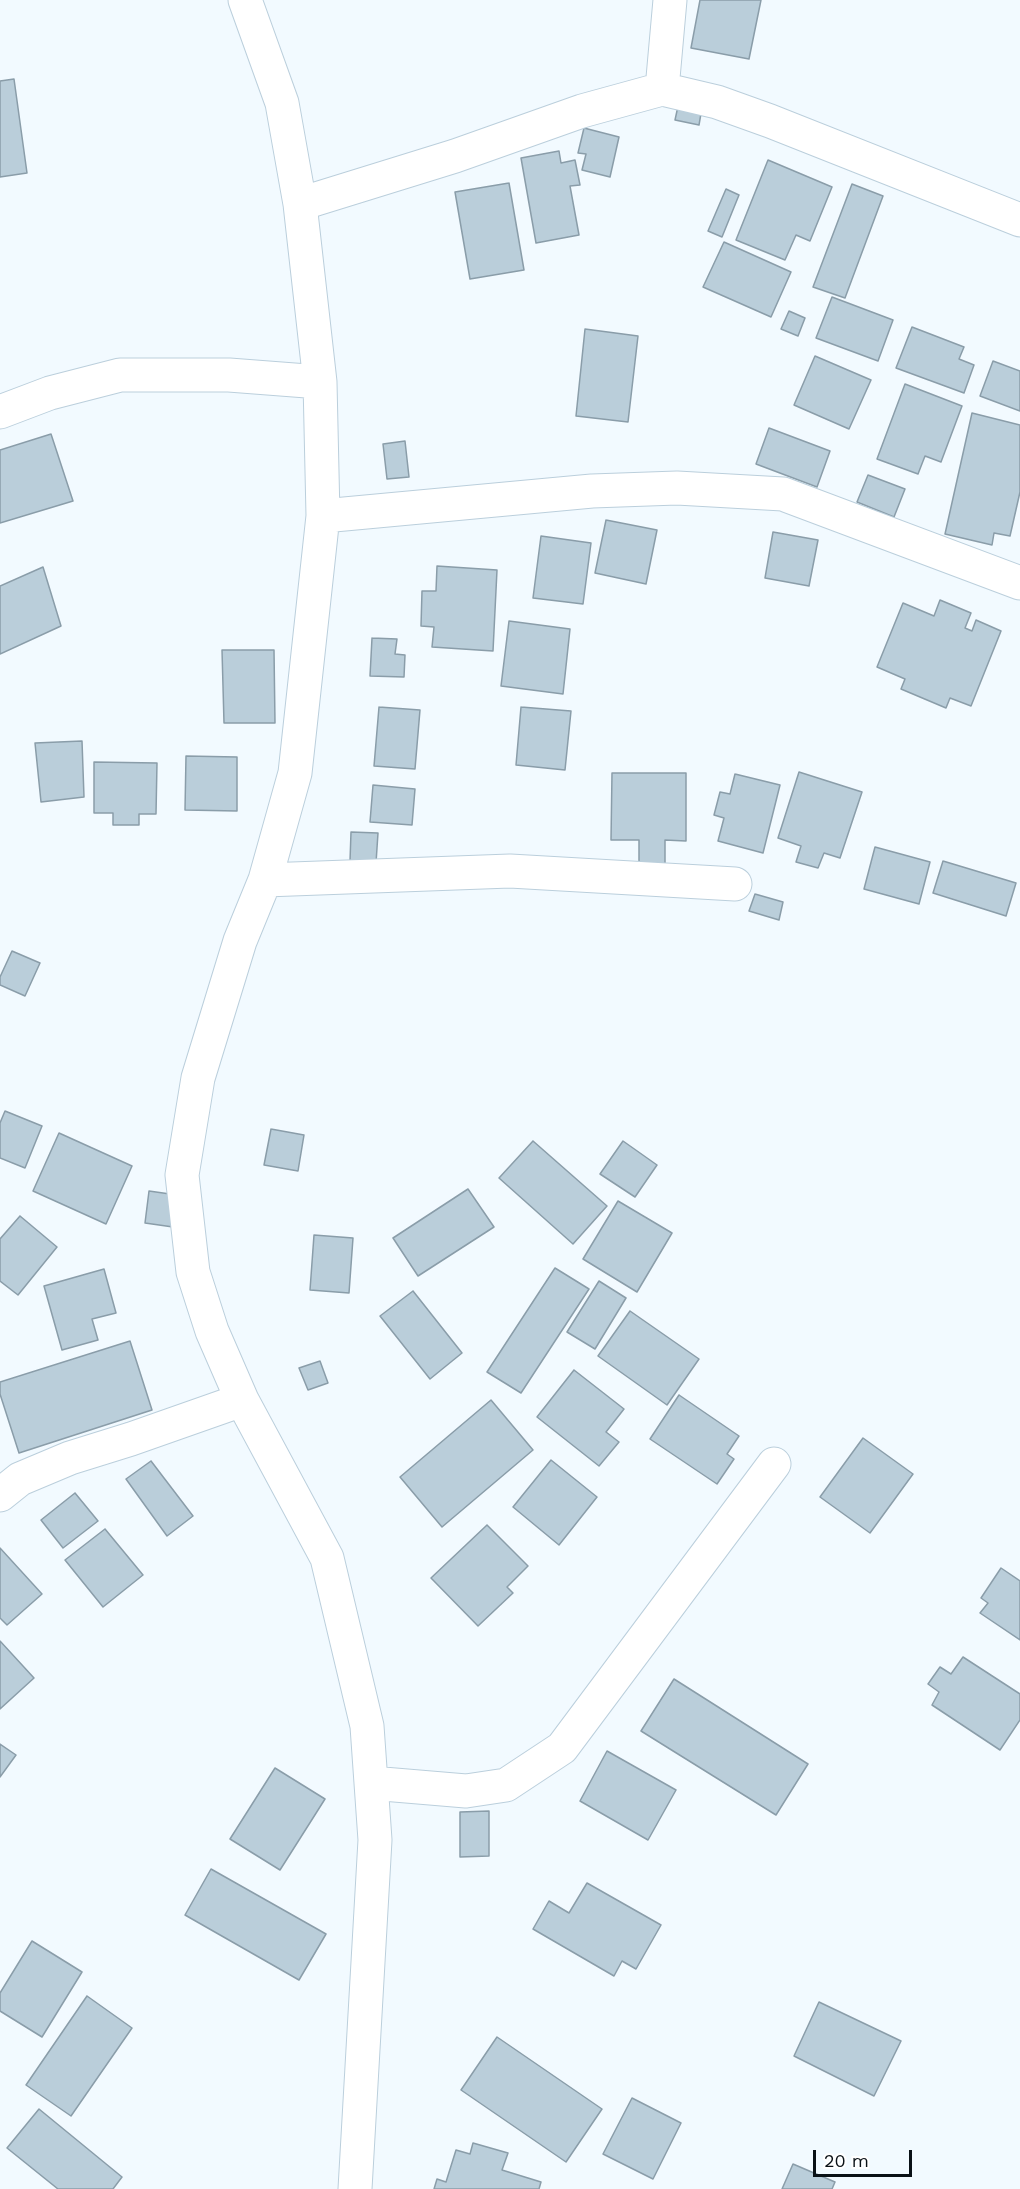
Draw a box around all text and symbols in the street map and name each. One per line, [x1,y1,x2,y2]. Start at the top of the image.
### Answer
scale bar [816,2138,915,2176]
text: 20 m [824,2150,869,2171]

